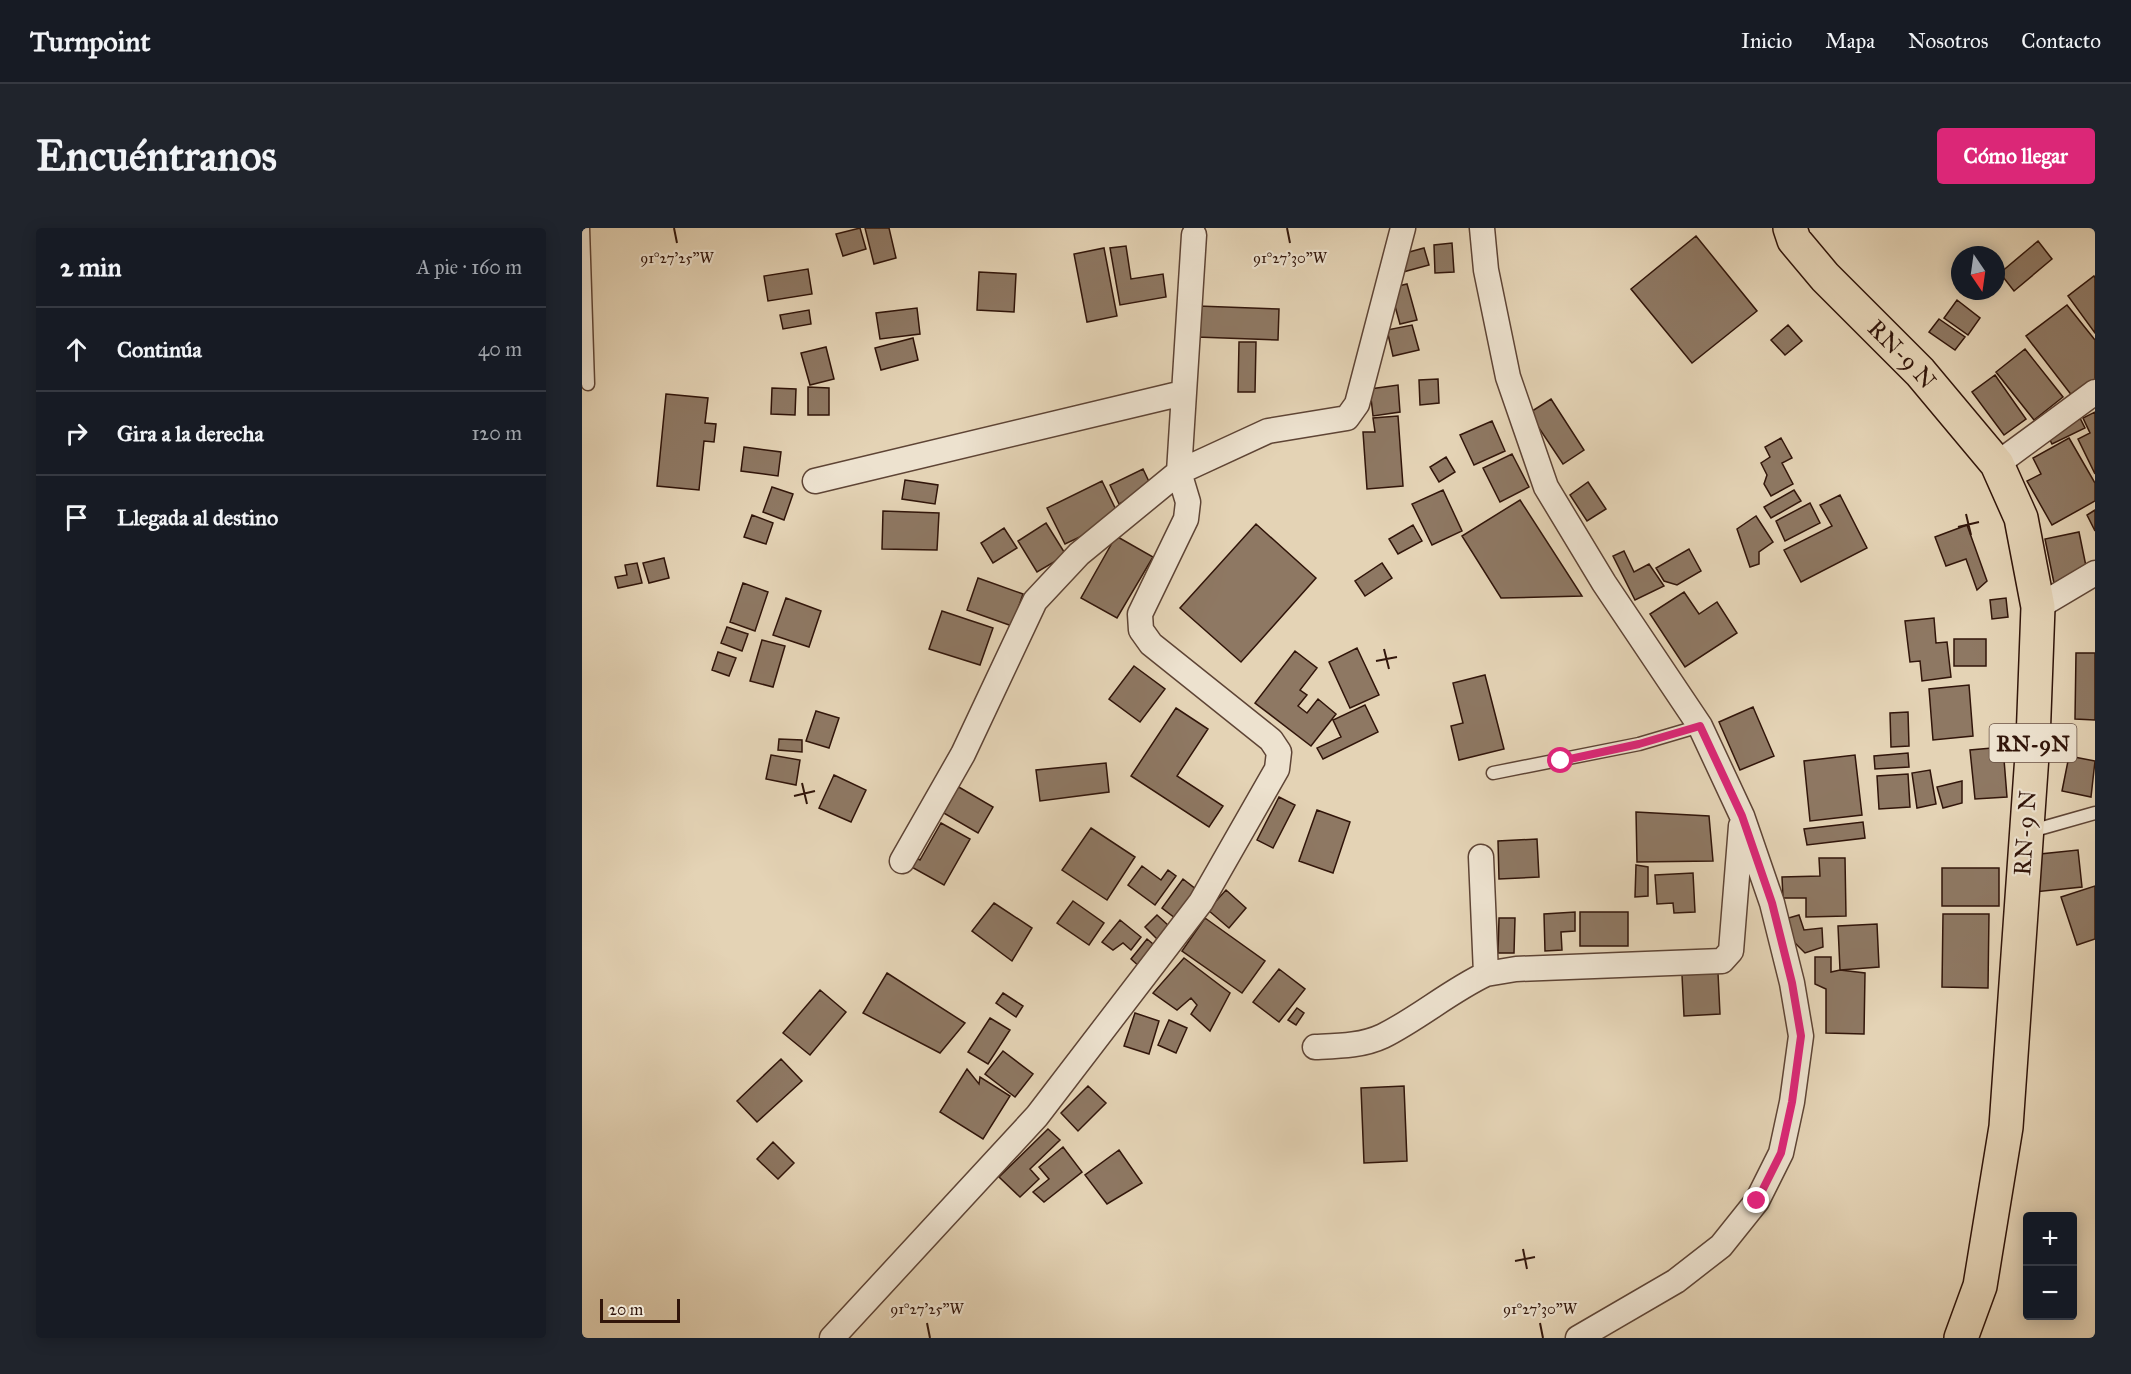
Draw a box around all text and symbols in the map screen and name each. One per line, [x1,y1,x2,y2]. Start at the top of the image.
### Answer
text: Turnpoint [30,24,150,59]
text: Inicio [1741,28,1792,54]
text: Mapa [1825,28,1875,54]
text: Nosotros [1908,28,1988,54]
text: Contacto [2021,28,2101,54]
button: Cómo llegar [1937,128,2095,184]
text: Encuéntranos [36,130,277,182]
north arrow [1951,246,2005,300]
text: 91°27'25"W [640,249,715,267]
text: 91°27'30"W [1253,249,1328,267]
text: 2 min [60,251,121,283]
text: A pie · 160 m [417,255,522,279]
street label: RN-9 N [1861,313,1943,395]
icon: ahead [60,333,93,366]
text: Continúa [117,336,202,363]
text: 40 m [478,337,522,361]
icon: right [60,417,93,450]
text: Gira a la derecha [117,420,264,447]
text: 120 m [471,421,522,445]
icon: arrive [60,501,93,534]
text: Llegada al destino [117,504,278,531]
road number: RN-9N [1990,724,2076,762]
route start [1547,747,1573,773]
street label: RN-9 N [2007,789,2043,877]
route end [1743,1187,1769,1213]
map controls [2023,1212,2077,1320]
button: + [2023,1212,2077,1266]
button: − [2023,1266,2077,1320]
scale bar [600,1296,680,1324]
text: 20 m [609,1300,643,1319]
text: 91°27'25"W [890,1300,965,1318]
text: 91°27'30"W [1503,1300,1578,1318]

